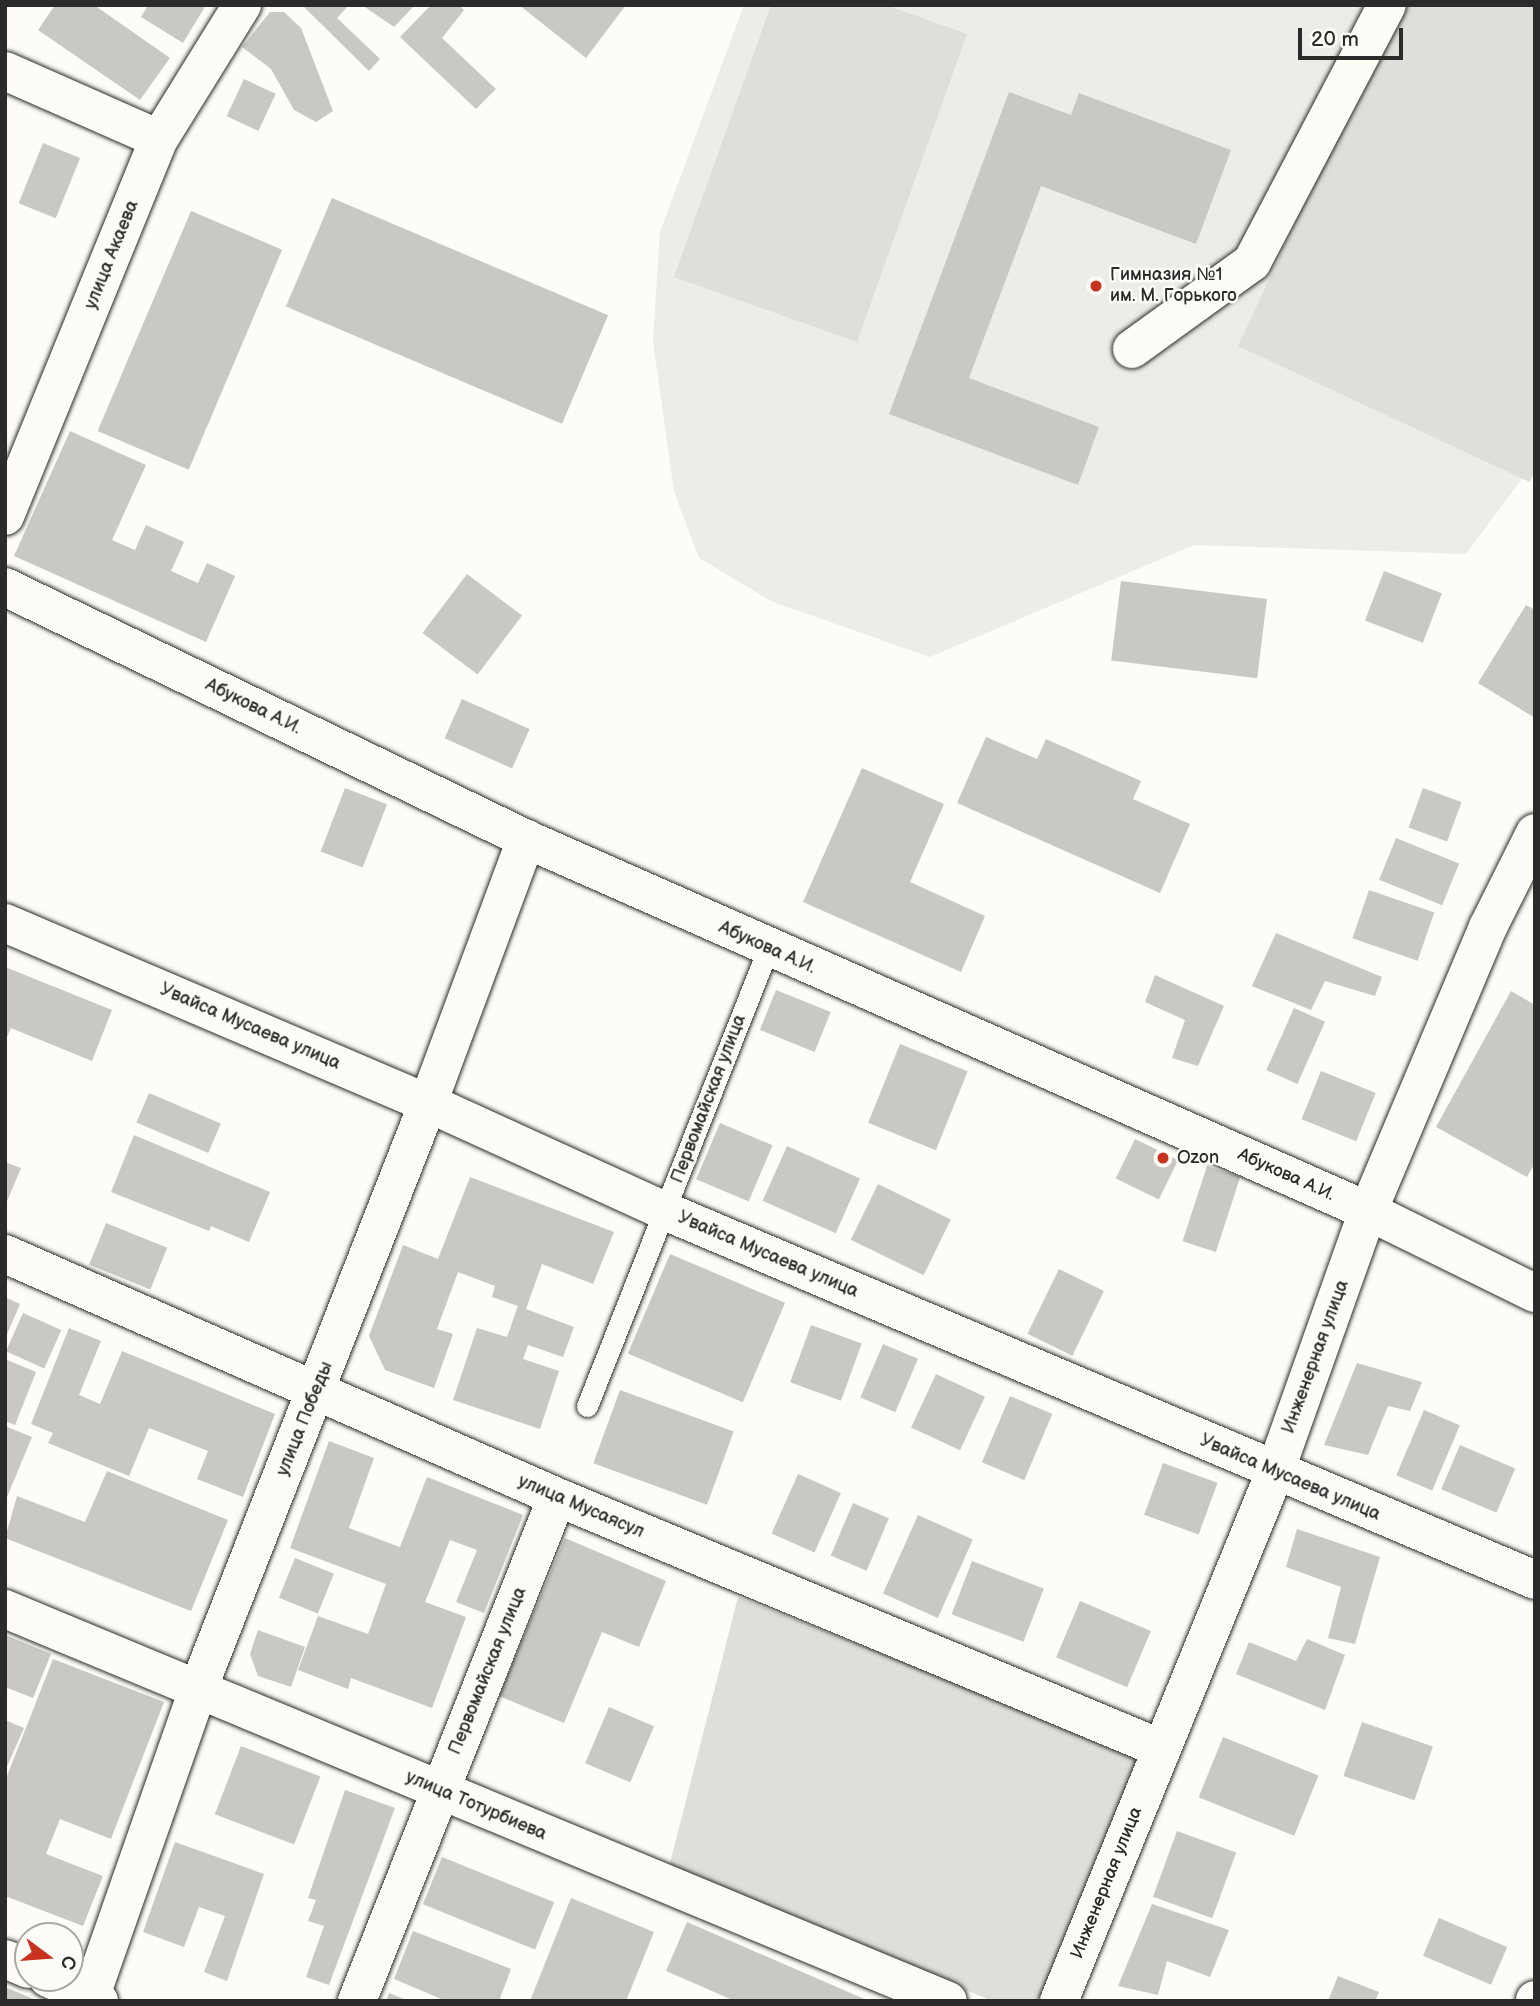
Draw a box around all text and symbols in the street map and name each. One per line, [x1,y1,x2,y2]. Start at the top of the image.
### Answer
scale bar [1302,14,1407,58]
text: 20 m [1311,27,1359,52]
street label: улица Акаева [80,197,144,313]
place label: Гимназия №1 им. М. Горького [1110,265,1237,308]
marker: Гимназия №1 им. М. Горького [1088,278,1104,294]
street label: Абукова А.И. [202,675,304,739]
street label: Абукова А.И. [715,917,819,979]
street label: Увайса Мусаева улица [156,979,344,1075]
street label: Первомайская улица [667,1012,751,1186]
street label: Абукова А.И. [1234,1144,1338,1206]
place label: Ozon [1177,1147,1219,1169]
marker: Ozon [1155,1150,1171,1166]
street label: Увайса Мусаева улица [674,1207,862,1303]
street label: Инженерная улица [1278,1277,1354,1437]
street label: улица Победы [272,1359,338,1479]
street label: Увайса Мусаева улица [1196,1430,1384,1526]
street label: улица Мусаясул [515,1471,647,1543]
street label: Первомайская улица [445,1584,531,1758]
street label: улица Тотурбиева [402,1767,550,1845]
street label: Инженерная улица [1067,1804,1147,1962]
north arrow [14,1922,84,1992]
text: С [55,1953,81,1972]

